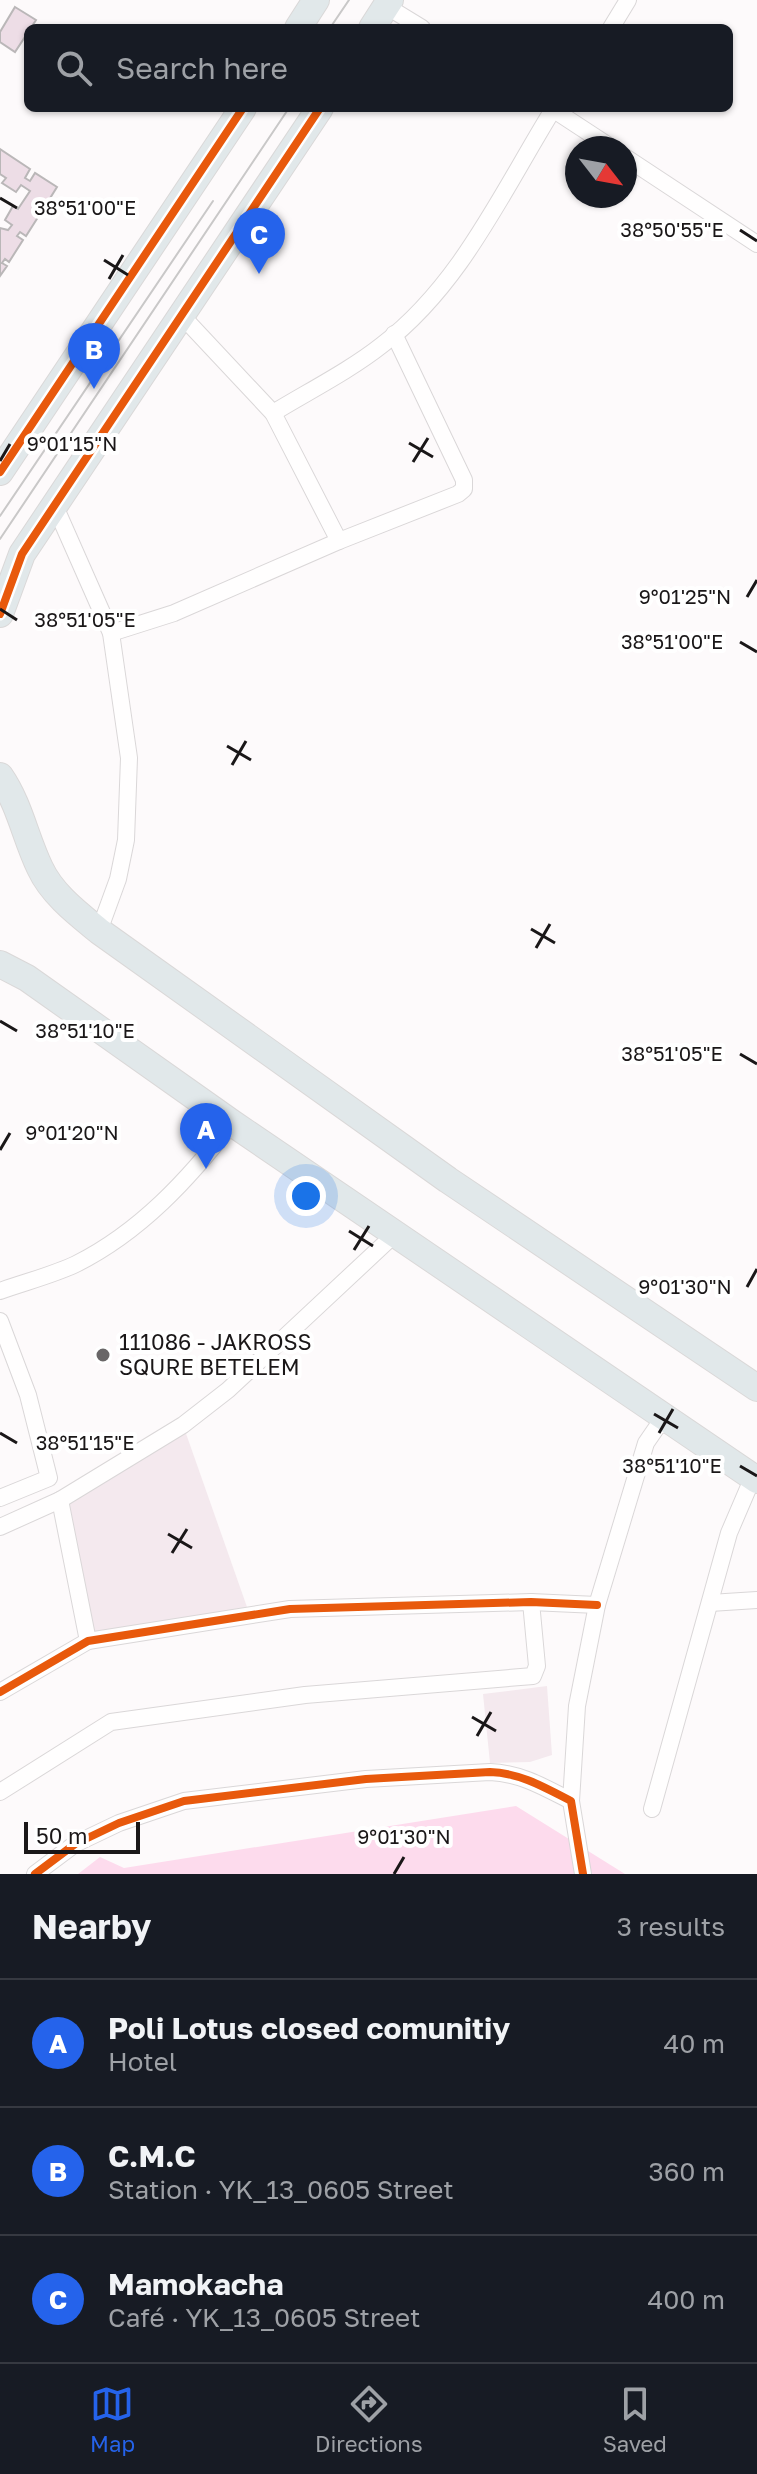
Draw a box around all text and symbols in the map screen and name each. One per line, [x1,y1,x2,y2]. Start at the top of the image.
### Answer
search box [24,24,733,112]
icon: search [52,46,96,90]
text: Search here [116,50,288,86]
north arrow [565,136,637,208]
text: 38°51'00"E [34,195,136,219]
pin: C [233,208,285,274]
text: 38°50'55"E [620,217,724,241]
pin: B [68,323,120,389]
text: 9°01'15"N [27,431,117,455]
text: 9°01'25"N [639,584,731,608]
text: 38°51'05"E [34,607,136,631]
text: 38°51'00"E [621,629,723,653]
text: 38°51'10"E [35,1018,135,1042]
text: 38°51'05"E [621,1041,723,1065]
pin: A [180,1103,232,1169]
text: 9°01'20"N [25,1120,119,1144]
your location [286,1176,326,1216]
text: 9°01'30"N [638,1274,732,1298]
place label: 111086 - JAKROSS SQURE BETELEM [119,1328,312,1380]
marker: 111086 - JAKROSS SQURE BETELEM [94,1346,112,1364]
text: 38°51'15"E [36,1430,134,1454]
text: 38°51'10"E [622,1453,722,1477]
scale bar [24,1818,140,1854]
text: 50 m [36,1822,87,1849]
text: 9°01'30"N [357,1824,451,1848]
text: Nearby [32,1906,152,1946]
text: 3 results [617,1911,725,1942]
text: Poli Lotus closed comunitiy [108,2010,510,2046]
text: A [49,2028,67,2059]
text: 40 m [664,2028,725,2059]
text: Hotel [108,2046,177,2077]
text: C.M.C [108,2138,196,2174]
text: B [49,2156,67,2187]
text: 360 m [648,2156,725,2187]
text: Station · YK_13_0605 Street [108,2174,454,2205]
text: Mamokacha [108,2266,284,2302]
text: C [49,2284,67,2315]
text: 400 m [647,2284,725,2315]
text: Café · YK_13_0605 Street [108,2302,420,2333]
tab: Map [90,2382,135,2457]
tab: Directions [315,2382,423,2457]
tab: Saved [603,2382,667,2457]

